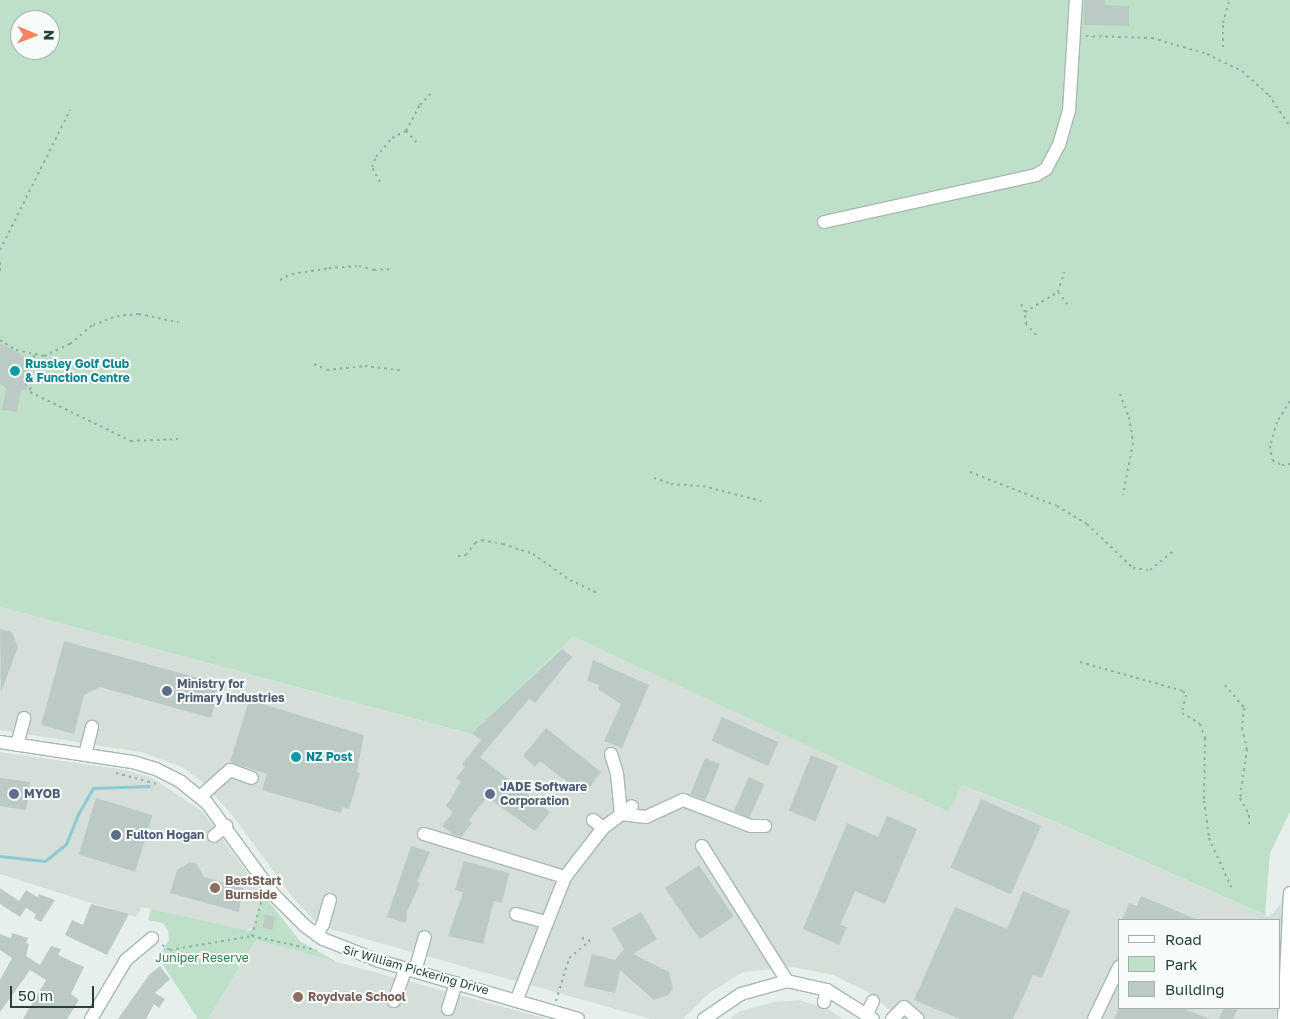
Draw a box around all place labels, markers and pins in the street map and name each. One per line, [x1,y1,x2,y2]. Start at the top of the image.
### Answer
place label: Russley Golf Club & Function Centre [25,357,130,385]
marker: Russley Golf Club & Function Centre [9,365,21,377]
place label: Ministry for Primary Industries [177,677,285,705]
marker: Ministry for Primary Industries [161,685,173,697]
place label: NZ Post [306,750,352,764]
marker: NZ Post [290,751,302,763]
place label: JADE Software Corporation [500,780,587,808]
place label: MYOB [24,787,61,801]
marker: MYOB [8,788,20,800]
marker: JADE Software Corporation [484,788,496,800]
place label: Fulton Hogan [126,828,204,842]
marker: Fulton Hogan [110,829,122,841]
place label: BestStart Burnside [225,874,281,902]
marker: BestStart Burnside [209,882,221,894]
place label: Roydvale School [308,990,406,1004]
marker: Roydvale School [292,991,304,1003]

